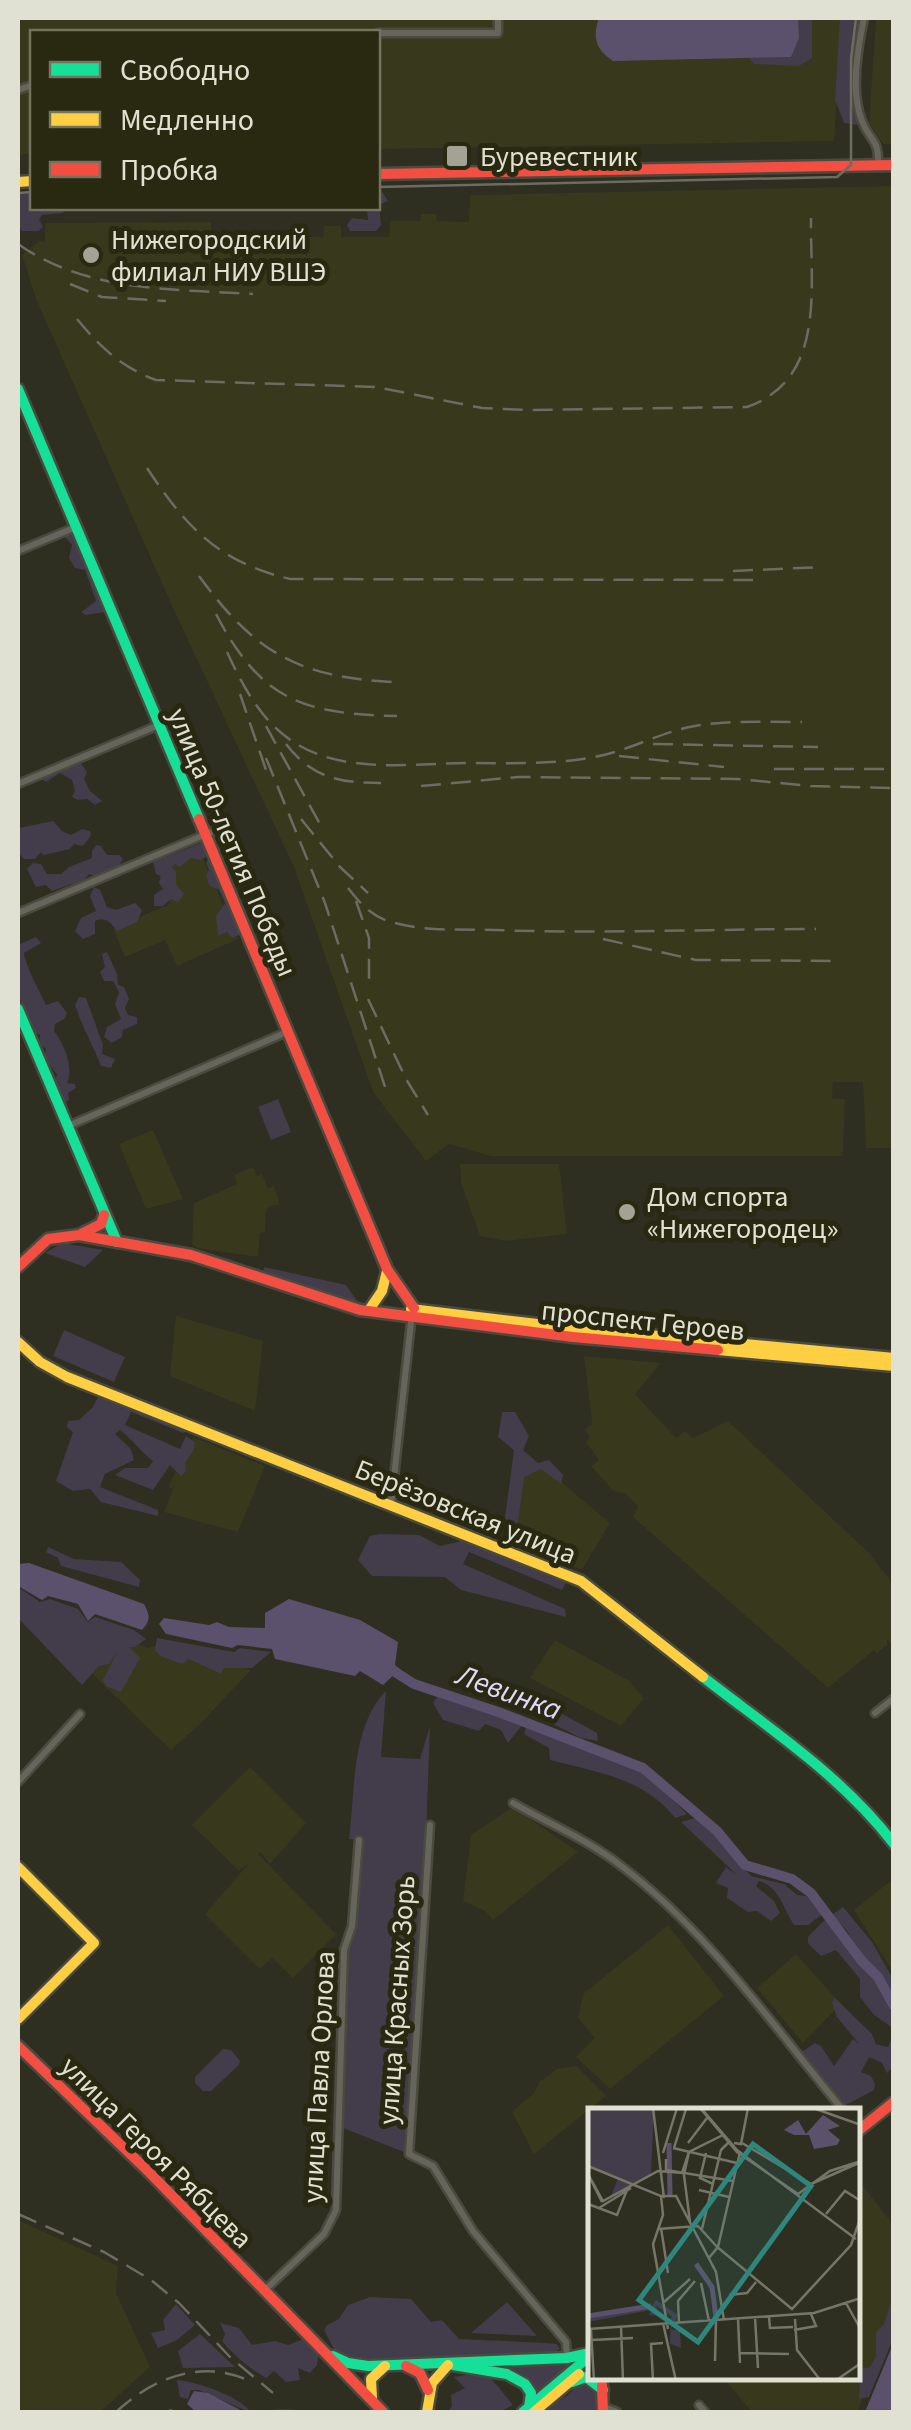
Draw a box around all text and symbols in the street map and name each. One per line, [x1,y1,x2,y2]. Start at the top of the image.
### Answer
legend [30,30,380,210]
text: Свободно [120,49,250,92]
text: Медленно [120,99,254,142]
place label: Буревестник [480,137,637,177]
marker: Буревестник [444,143,470,169]
text: Пробка [120,149,218,192]
place label: Нижегородский филиал НИУ ВШЭ [111,220,326,292]
marker: Нижегородский филиал НИУ ВШЭ [80,244,102,266]
street label: улица 50-летия Победы [157,702,307,983]
place label: Дом спорта «Нижегородец» [647,1177,838,1249]
marker: Дом спорта «Нижегородец» [616,1201,638,1223]
street label: проспект Героев [539,1290,746,1352]
street label: Берёзовская улица [349,1449,582,1575]
water label: Левинка [448,1653,567,1731]
street label: улица Красных Зорь [368,1874,426,2126]
street label: улица Павла Орлова [292,1950,346,2204]
street label: улица Героя Рябцева [51,2048,261,2258]
inset map [588,2108,861,2380]

